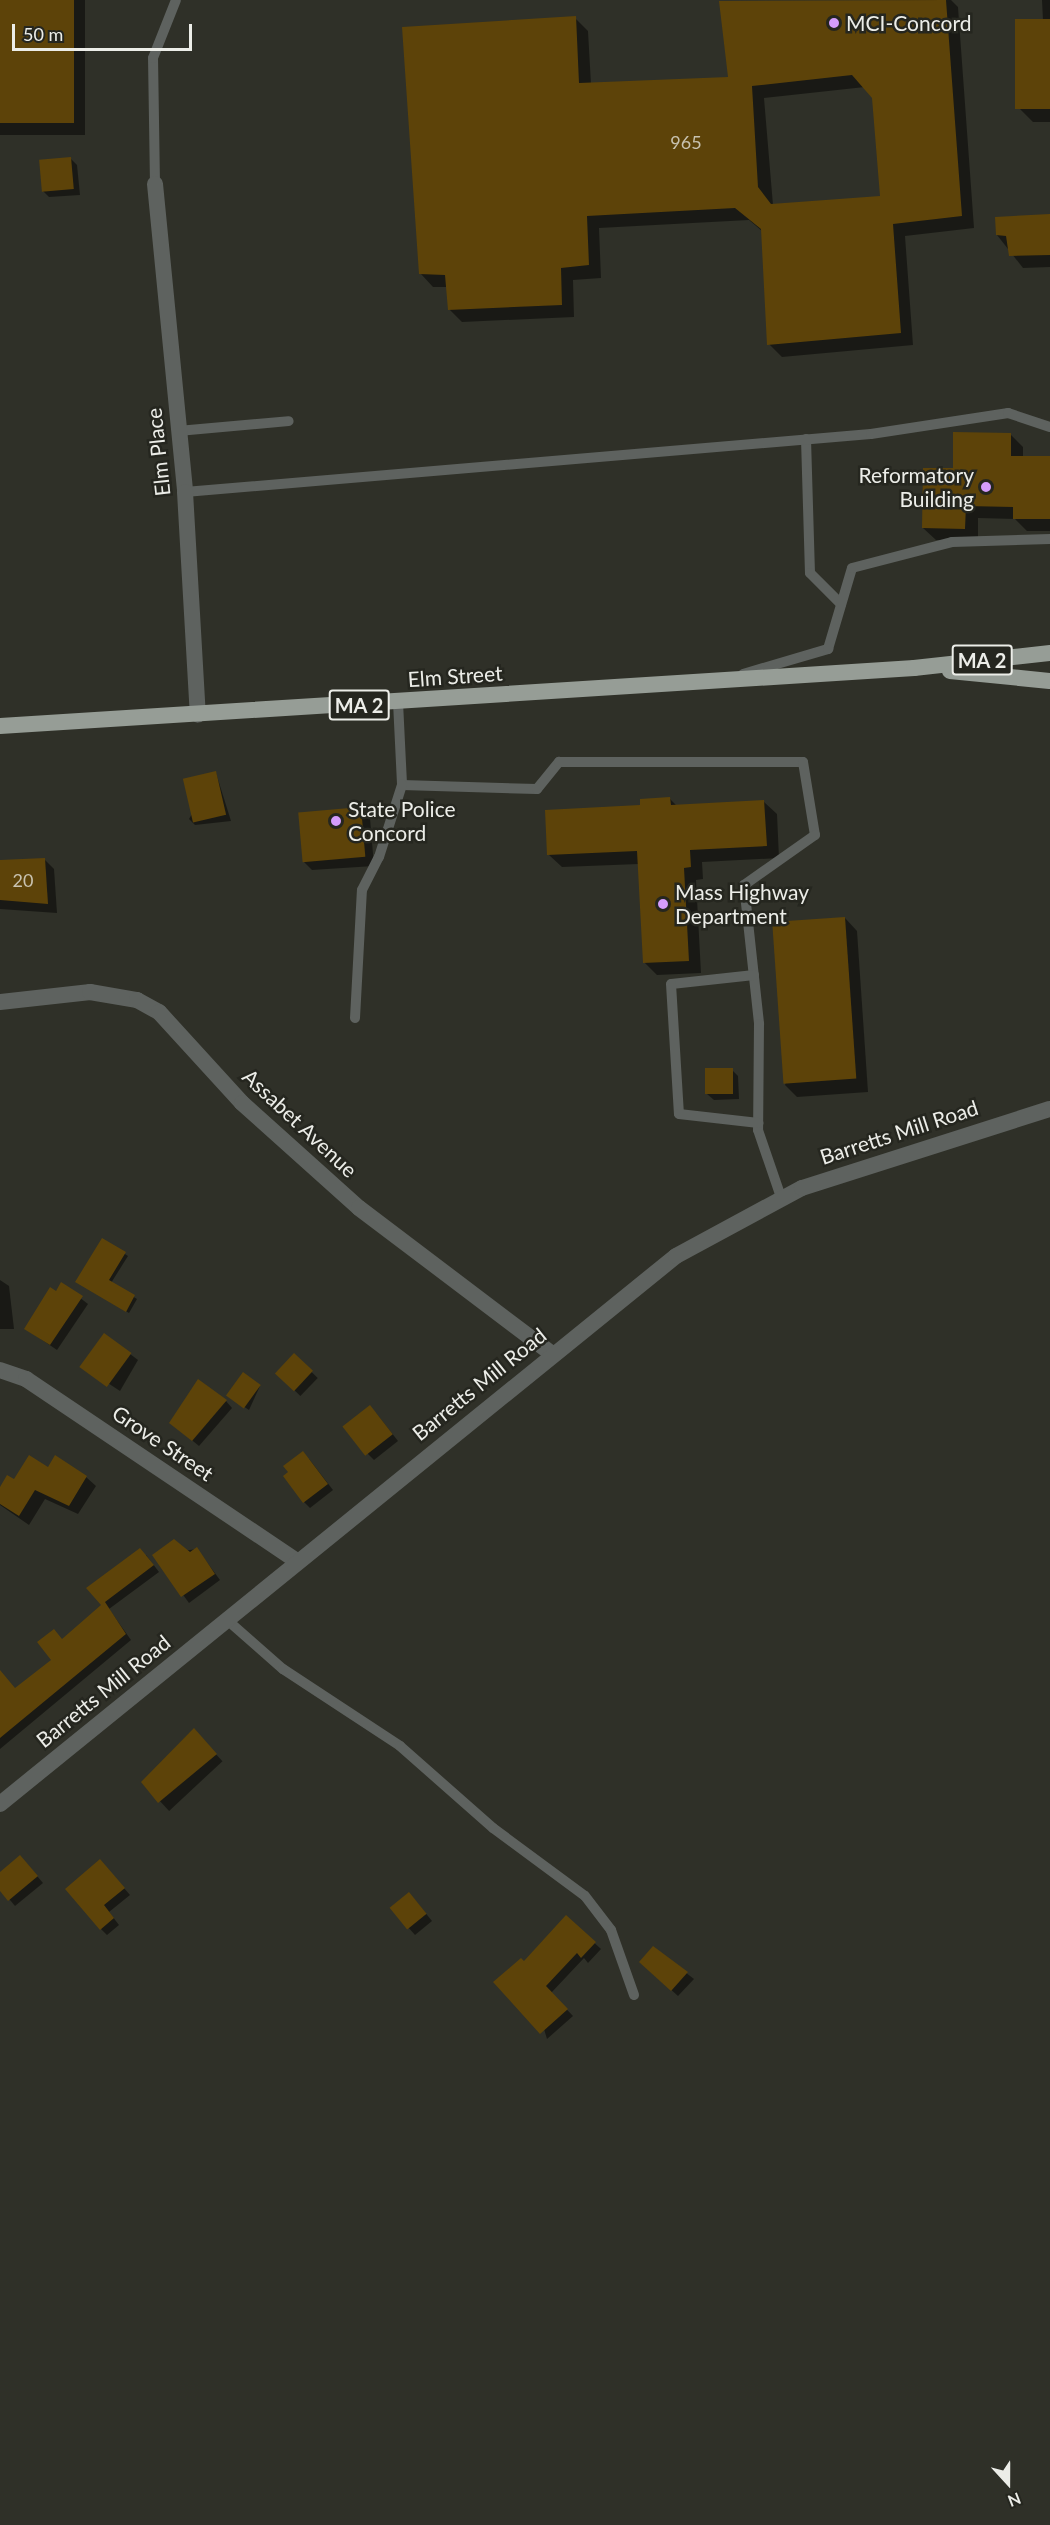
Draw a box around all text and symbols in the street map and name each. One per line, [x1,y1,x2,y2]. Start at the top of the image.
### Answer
place label: MCI-Concord [846,10,971,36]
scale bar [15,12,195,50]
marker: MCI-Concord [827,16,841,30]
text: 50 m [23,23,63,45]
house number: 965 [670,131,702,153]
street label: Elm Place [141,407,175,497]
place label: Reformatory Building [859,462,974,512]
marker: Reformatory Building [979,480,993,494]
road number: MA 2 [950,643,1014,677]
street label: Elm Street [407,660,503,692]
road number: MA 2 [328,688,391,722]
place label: State Police Concord [348,796,456,846]
marker: State Police Concord [329,814,343,828]
house number: 20 [13,869,33,891]
place label: Mass Highway Department [675,879,809,929]
marker: Mass Highway Department [656,897,670,911]
street label: Assabet Avenue [237,1063,363,1183]
street label: Barretts Mill Road [817,1095,981,1169]
street label: Barretts Mill Road [407,1322,551,1446]
street label: Grove Street [108,1400,218,1486]
street label: Barretts Mill Road [31,1629,175,1753]
north arrow [978,2453,1038,2513]
text: N [1005,2489,1024,2511]

